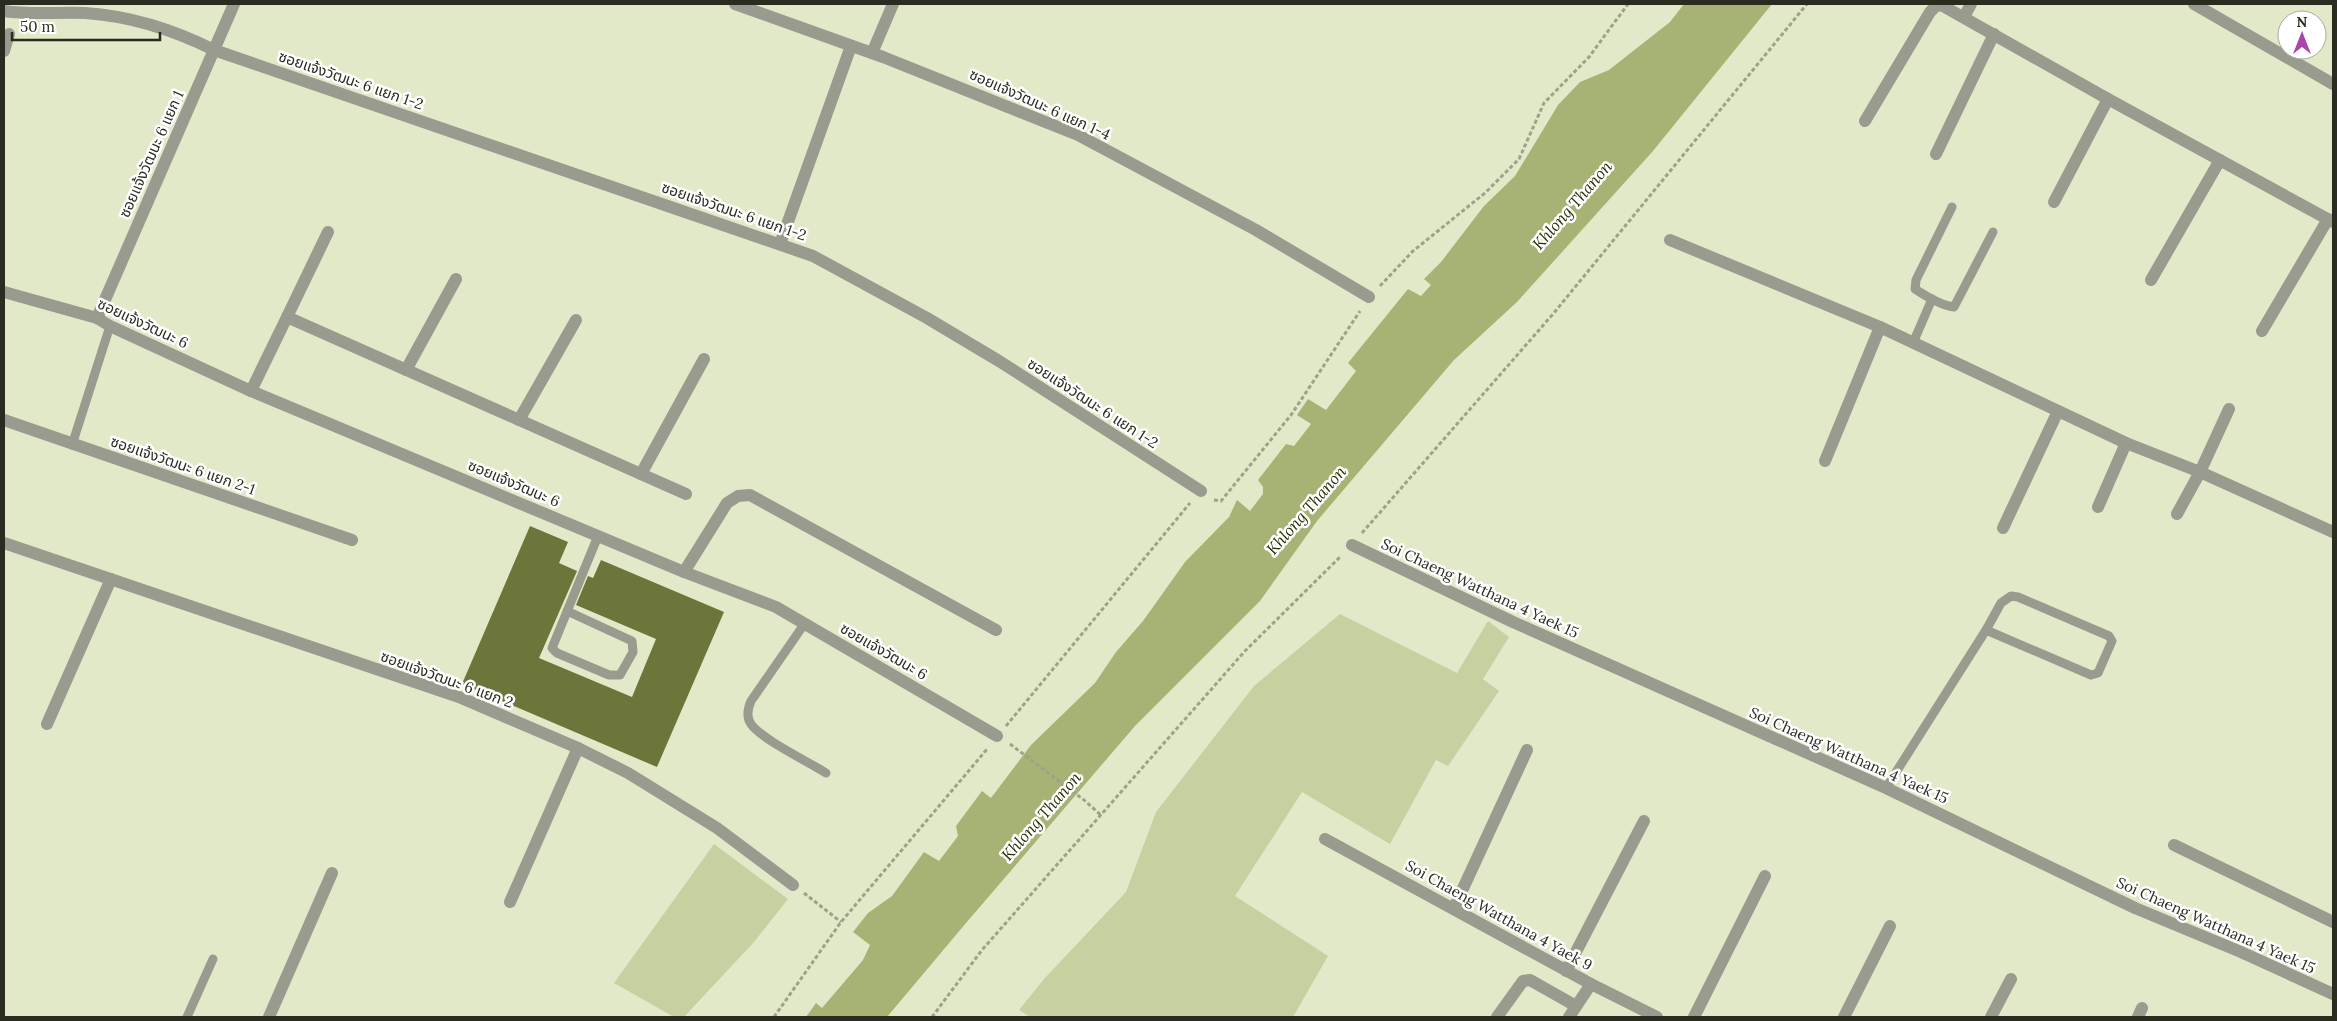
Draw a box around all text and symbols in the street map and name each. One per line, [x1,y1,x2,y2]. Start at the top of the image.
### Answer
scale bar [12,10,160,42]
north arrow [2277,10,2327,60]
text: N [2297,13,2308,31]
text: 50 m [20,17,55,36]
street label: ซอยแจ้งวัฒนะ 6 แยก 1-2 [276,46,426,114]
street label: ซอยแจ้งวัฒนะ 6 แยก 1-4 [967,64,1113,144]
street label: ซอยแจ้งวัฒนะ 6 แยก 1 [114,88,188,220]
water label: Khlong Thanon [1528,156,1616,254]
street label: ซอยแจ้งวัฒนะ 6 แยก 1-2 [659,177,809,245]
street label: ซอยแจ้งวัฒนะ 6 [95,294,191,352]
street label: ซอยแจ้งวัฒนะ 6 แยก 1-2 [1024,354,1162,452]
street label: ซอยแจ้งวัฒนะ 6 แยก 2-1 [108,431,258,499]
street label: ซอยแจ้งวัฒนะ 6 [465,455,563,511]
water label: Khlong Thanon [1262,461,1350,559]
street label: Soi Chaeng Watthana 4 Yaek 15 [1378,534,1582,642]
street label: ซอยแจ้งวัฒนะ 6 [837,618,931,684]
street label: ซอยแจ้งวัฒนะ 6 แยก 2 [378,646,516,712]
street label: Soi Chaeng Watthana 4 Yaek 15 [1747,702,1951,808]
water label: Khlong Thanon [997,767,1085,865]
street label: Soi Chaeng Watthana 4 Yaek 9 [1402,856,1596,974]
street label: Soi Chaeng Watthana 4 Yaek 15 [2114,872,2318,978]

